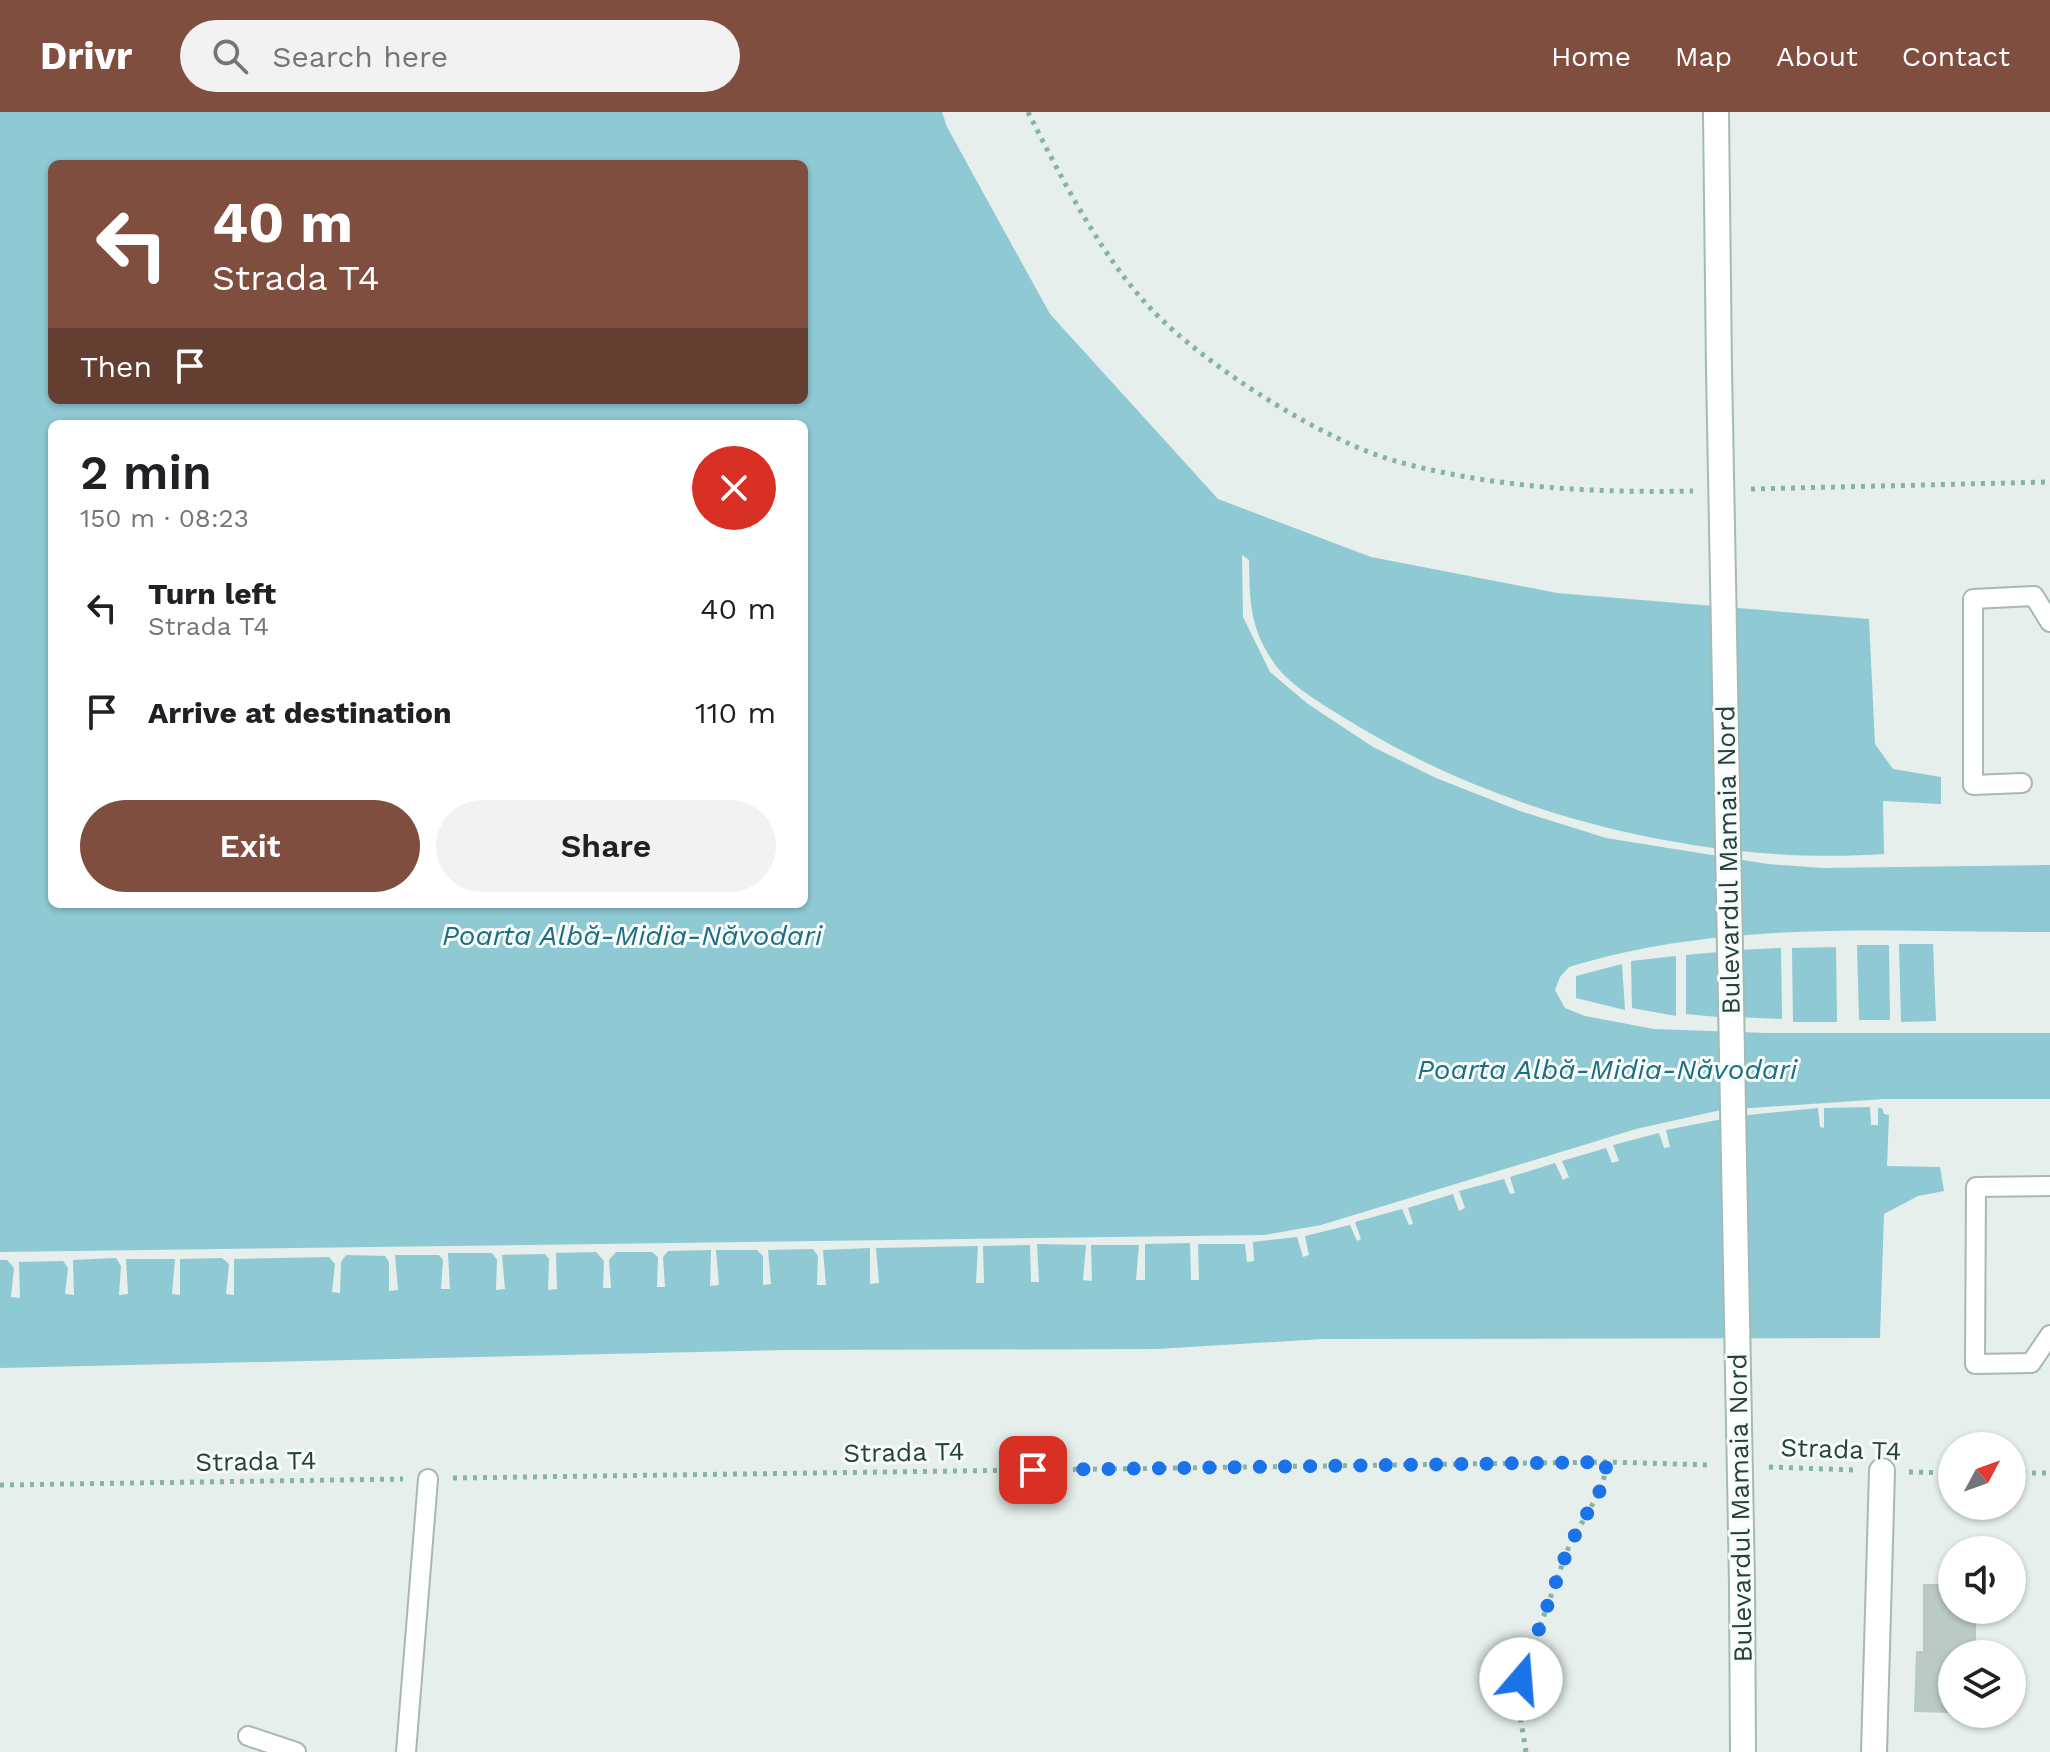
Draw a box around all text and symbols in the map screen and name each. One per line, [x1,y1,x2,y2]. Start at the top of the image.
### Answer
search box [180,20,740,92]
text: Drivr [40,34,132,78]
icon: search [208,34,252,78]
text: Search here [272,39,448,74]
text: Home [1551,40,1631,73]
text: Map [1675,40,1732,73]
text: About [1776,40,1858,73]
text: Contact [1902,40,2010,73]
text: 40 m [212,190,353,256]
icon: left [80,192,184,296]
text: Strada T4 [212,257,380,299]
icon: arrive [168,344,212,388]
text: Then [80,349,152,384]
text: 2 min [80,444,212,501]
button: close [692,446,776,530]
text: 150 m · 08:23 [80,503,249,533]
text: Turn left [148,576,276,611]
icon: left [80,586,124,630]
text: 40 m [700,591,776,626]
text: Strada T4 [148,611,269,641]
icon: arrive [80,690,124,734]
text: Arrive at destination [148,695,452,730]
text: 110 m [695,695,776,730]
street label: Bulevardul Mamaia Nord [1710,705,1746,1015]
button: Exit [80,800,420,892]
button: Share [436,800,776,892]
water label: Poarta Albă-Midia-Năvodari [442,919,823,952]
water label: Poarta Albă-Midia-Năvodari [1417,1053,1798,1086]
street label: Bulevardul Mamaia Nord [1722,1353,1758,1663]
street label: Strada T4 [1780,1432,1902,1466]
north arrow [1938,1432,2026,1520]
map controls [1938,1432,2026,1728]
street label: Strada T4 [843,1436,965,1468]
pin [999,1436,1067,1504]
street label: Strada T4 [195,1445,317,1477]
icon: arrive [1011,1448,1055,1492]
button: sound [1938,1536,2026,1624]
position arrow [1479,1637,1563,1721]
button: layers [1938,1640,2026,1728]

